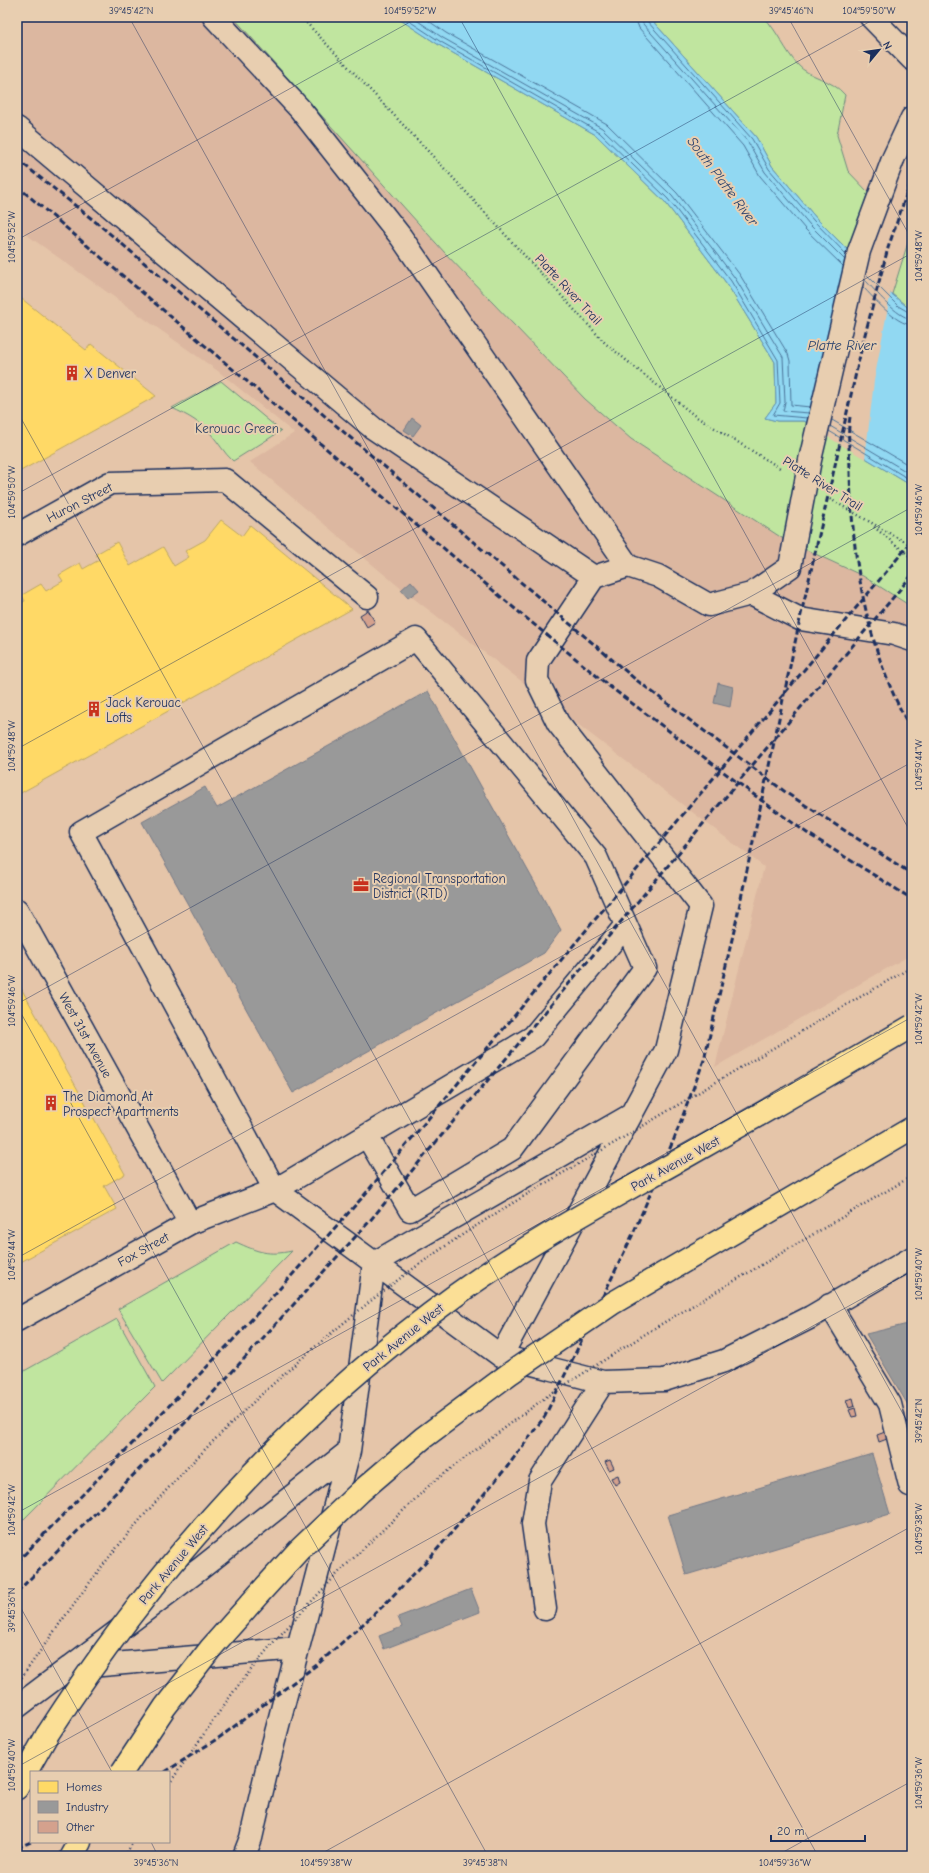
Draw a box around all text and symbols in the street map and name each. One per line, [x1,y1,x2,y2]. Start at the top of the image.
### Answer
text: 39°45'42"N [109,5,153,17]
text: 104°59'52"W [384,5,436,17]
text: 39°45'46"N [769,5,813,17]
text: 104°59'50"W [843,5,896,17]
north arrow [859,30,899,70]
text: N [880,39,895,52]
water label: South Platte River [683,133,763,230]
text: 104°59'52"W [6,211,18,263]
text: 104°59'48"W [913,230,925,282]
street label: Platte River Trail [532,251,605,328]
water label: Platte River [808,337,878,354]
building icon: X Denver [63,364,81,382]
place label: X Denver [84,366,137,381]
park label: Kerouac Green [195,421,279,436]
street label: Platte River Trail [780,453,865,514]
text: 104°59'50"W [6,465,18,518]
street label: Huron Street [44,479,116,525]
text: 104°59'46"W [913,484,925,536]
place label: Jack Kerouac Lofts [106,695,181,725]
building icon: Jack Kerouac Lofts [85,700,103,718]
text: 104°59'48"W [6,720,18,772]
text: 104°59'44"W [913,739,925,791]
place label: Regional Transportation District (RTD) [373,871,506,901]
office icon: Regional Transportation District (RTD) [352,876,370,894]
text: 104°59'46"W [6,975,18,1027]
street label: West 31st Avenue [56,990,115,1081]
text: 104°59'42"W [913,993,925,1045]
place label: The Diamond At Prospect Apartments [63,1089,179,1119]
building icon: The Diamond At Prospect Apartments [42,1094,60,1112]
street label: Park Avenue West [628,1132,723,1194]
text: 104°59'44"W [6,1229,18,1281]
street label: Fox Street [115,1229,173,1270]
text: 104°59'40"W [913,1247,925,1300]
street label: Park Avenue West [360,1300,448,1374]
text: 39°45'42"N [913,1399,925,1443]
text: 104°59'42"W [6,1484,18,1536]
text: 104°59'38"W [913,1503,925,1555]
street label: Park Avenue West [136,1521,212,1607]
text: 39°45'36"N [6,1588,18,1632]
text: 104°59'40"W [6,1738,18,1791]
text: 104°59'36"W [913,1757,925,1809]
legend [30,1771,170,1843]
text: Homes [66,1780,102,1794]
text: Industry [66,1800,109,1814]
scale bar [771,1817,865,1843]
text: Other [66,1820,95,1834]
text: 20 m [777,1824,805,1838]
text: 39°45'36"N [134,1857,178,1869]
text: 104°59'38"W [300,1857,352,1869]
text: 39°45'38"N [463,1857,507,1869]
text: 104°59'36"W [759,1857,811,1869]

